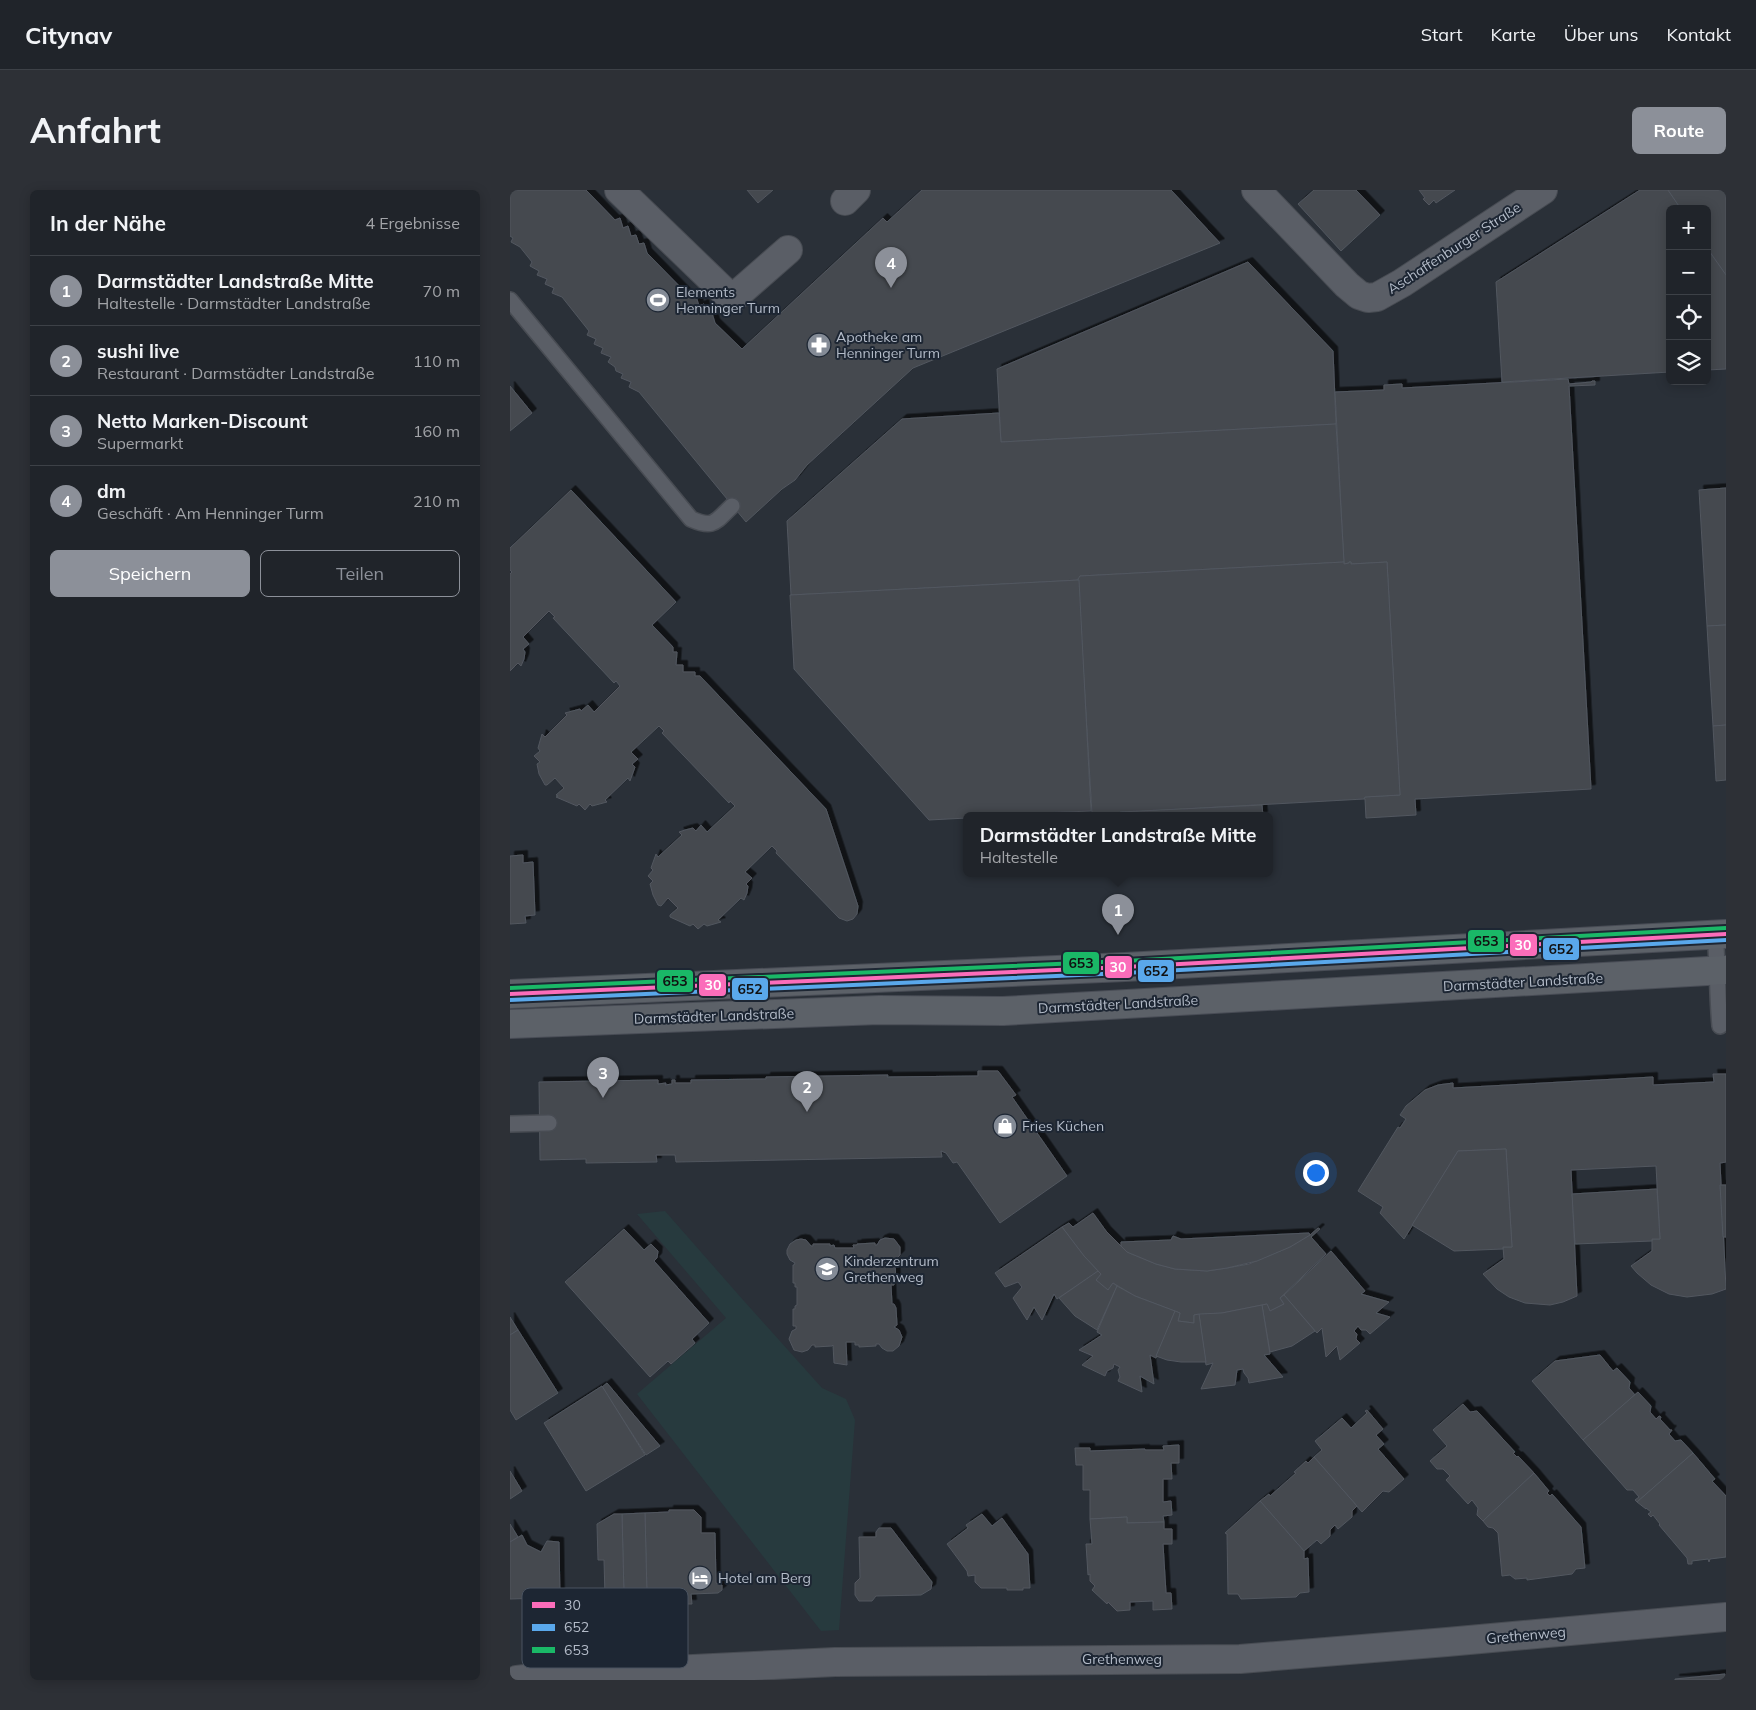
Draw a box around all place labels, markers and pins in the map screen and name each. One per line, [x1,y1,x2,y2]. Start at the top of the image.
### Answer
pin: 4 [875,247,907,288]
place label: Elements Henninger Turm [676,283,780,317]
sports icon: Elements Henninger Turm [645,287,671,313]
place label: Apotheke am Henninger Turm [836,328,940,362]
pharmacy icon: Apotheke am Henninger Turm [806,332,832,358]
pin: 1 [1102,894,1134,935]
pin: 3 [587,1057,619,1098]
pin: 2 [791,1071,823,1112]
shop icon: Fries Küchen [992,1113,1018,1139]
place label: Fries Küchen [1022,1117,1104,1135]
place label: Kinderzentrum Grethenweg [844,1252,939,1286]
school or university icon: Kinderzentrum Grethenweg [814,1256,840,1282]
hotel icon: Hotel am Berg [687,1565,713,1591]
place label: Hotel am Berg [718,1569,811,1587]

